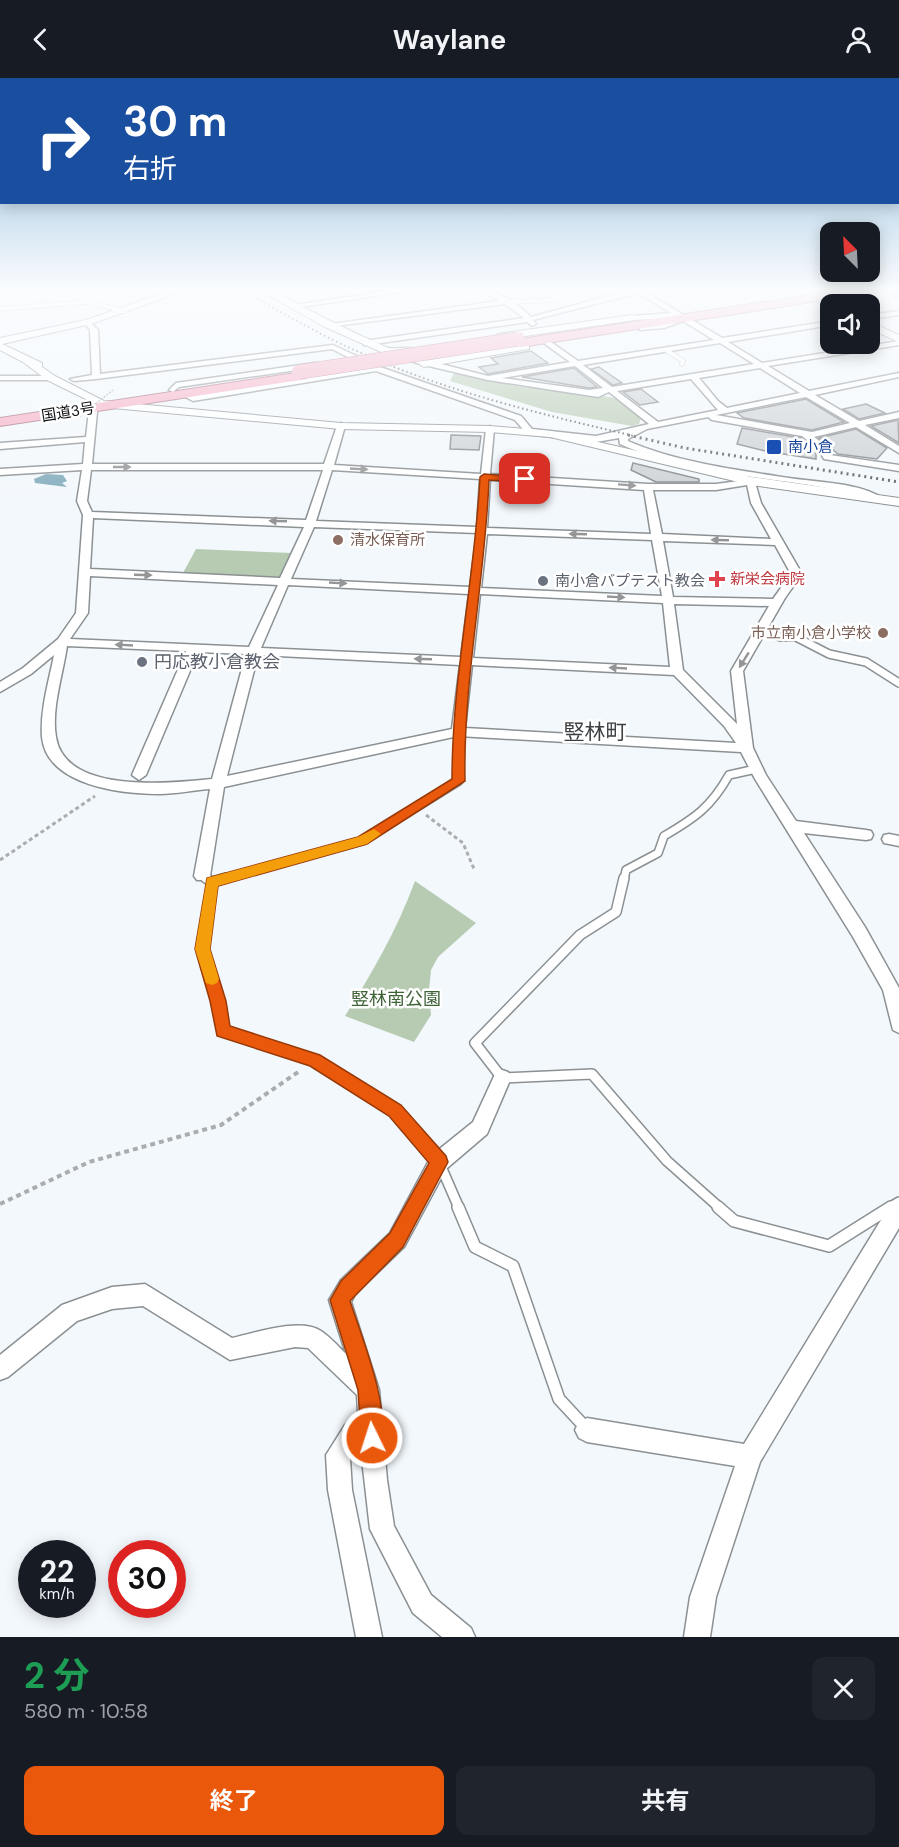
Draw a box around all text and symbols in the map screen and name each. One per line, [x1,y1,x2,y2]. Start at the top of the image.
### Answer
text: Waylane [393,22,506,57]
icon: back [24,23,57,56]
icon: person [842,23,875,56]
text: 30 m [123,94,227,149]
icon: right [24,102,102,180]
text: 右折 [123,151,177,186]
north arrow [820,222,880,282]
map controls [820,222,880,354]
button: sound [820,294,880,354]
street label: 国道3号 [40,398,96,426]
place label: 南小倉 [788,437,833,457]
marker: 南小倉 [765,438,783,456]
pin [499,453,550,504]
one-way arrow [112,462,131,472]
icon: arrive [508,462,541,495]
one-way arrow [349,465,368,474]
one-way arrow [617,481,636,490]
one-way arrow [269,516,288,526]
place label: 清水保育所 [350,530,425,550]
one-way arrow [568,530,587,539]
marker: 清水保育所 [331,533,345,547]
one-way arrow [710,535,729,544]
place label: 新栄会病院 [730,569,805,589]
one-way arrow [133,570,152,579]
marker: 新栄会病院 [708,570,726,588]
place label: 南小倉バプテスト教会 [555,571,705,591]
marker: 南小倉バプテスト教会 [536,574,550,588]
one-way arrow [328,579,347,588]
one-way arrow [607,593,626,602]
place label: 市立南小倉小学校 [751,623,871,643]
marker: 市立南小倉小学校 [876,626,890,640]
one-way arrow [114,641,133,650]
place label: 円応教小倉教会 [154,650,280,674]
one-way arrow [738,652,749,668]
one-way arrow [414,654,433,663]
marker: 円応教小倉教会 [135,655,149,669]
one-way arrow [609,663,628,672]
district label: 竪林町 [564,718,627,746]
park label: 竪林南公園 [351,987,441,1011]
position arrow [340,1406,404,1470]
speed limit sign: 30 [108,1540,186,1618]
text: 22 [40,1552,74,1591]
text: km/h [39,1584,75,1604]
text: 2 分 [24,1652,89,1699]
button: close [812,1657,875,1720]
text: 580 m · 10:58 [24,1698,148,1724]
button: 終了 [24,1766,444,1835]
button: 共有 [456,1766,875,1835]

